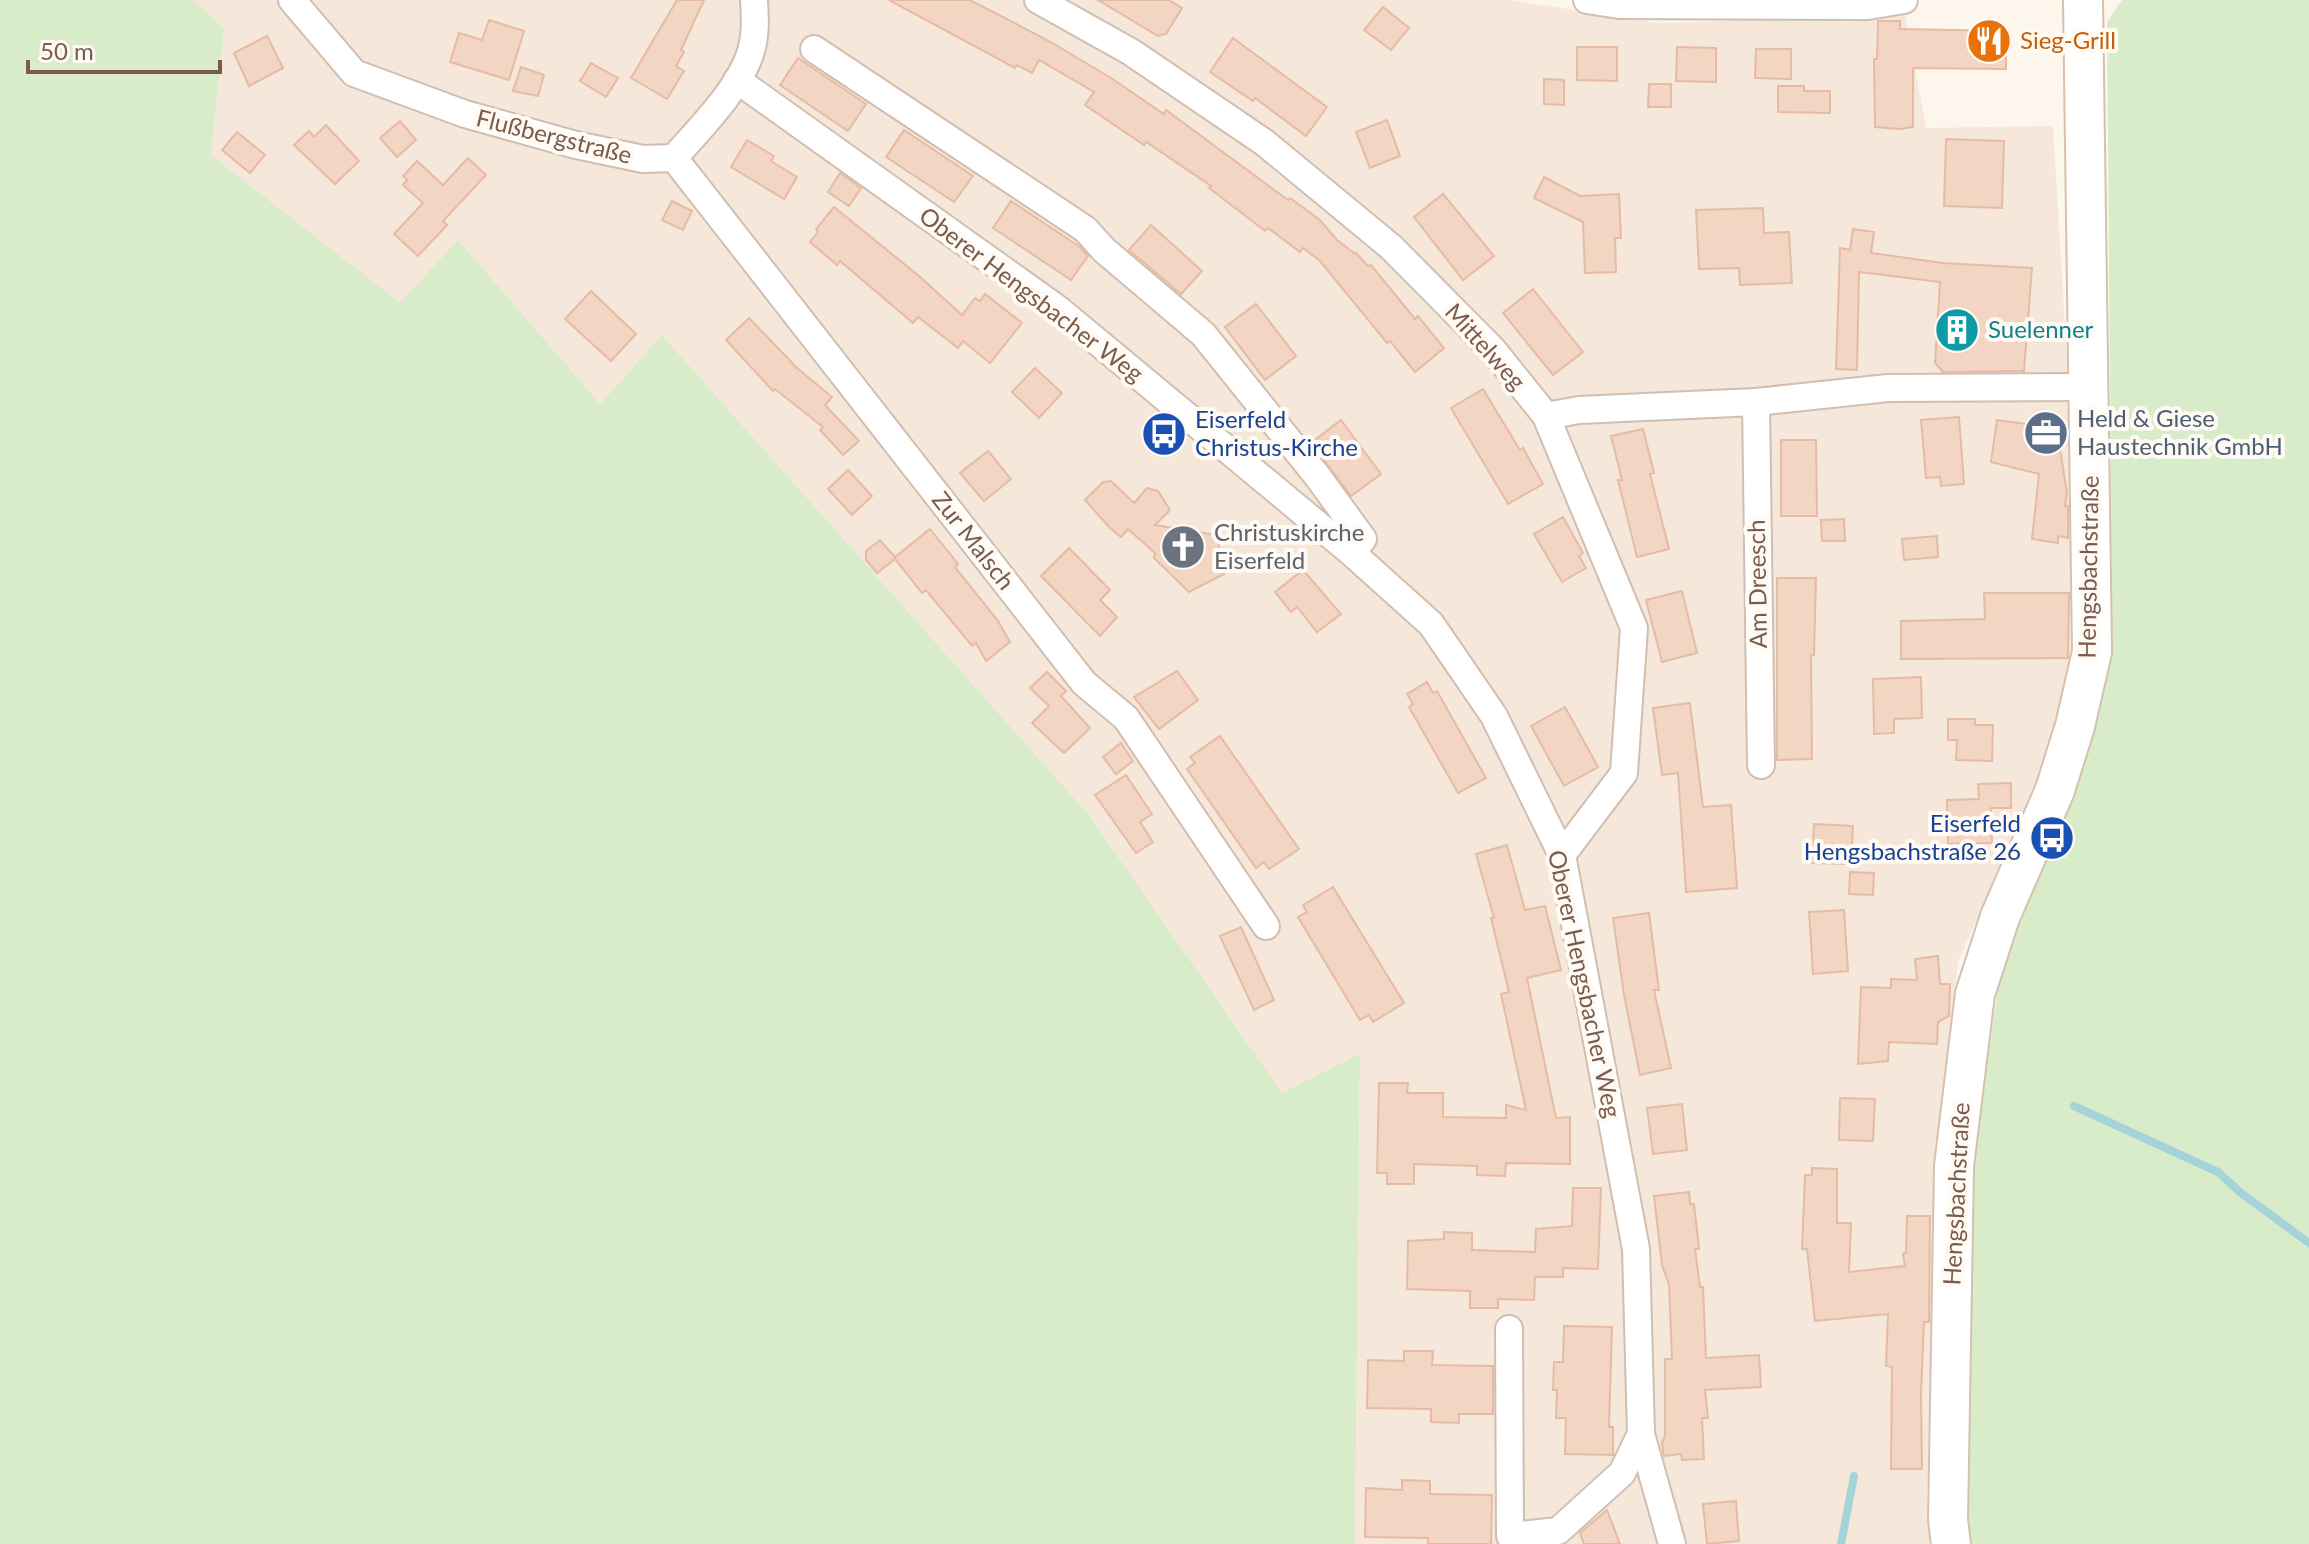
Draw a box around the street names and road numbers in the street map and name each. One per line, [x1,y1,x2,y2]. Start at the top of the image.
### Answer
street label: Flußbergstraße [474,102,635,169]
street label: Oberer Hengsbacher Weg [914,200,1150,387]
street label: Mittelweg [1440,297,1532,395]
street label: Hengsbachstraße [2071,475,2104,659]
street label: Zur Malsch [927,485,1021,595]
street label: Am Dreesch [1741,519,1772,649]
street label: Oberer Hengsbacher Weg [1543,847,1628,1120]
street label: Hengsbachstraße [1936,1102,1975,1286]

